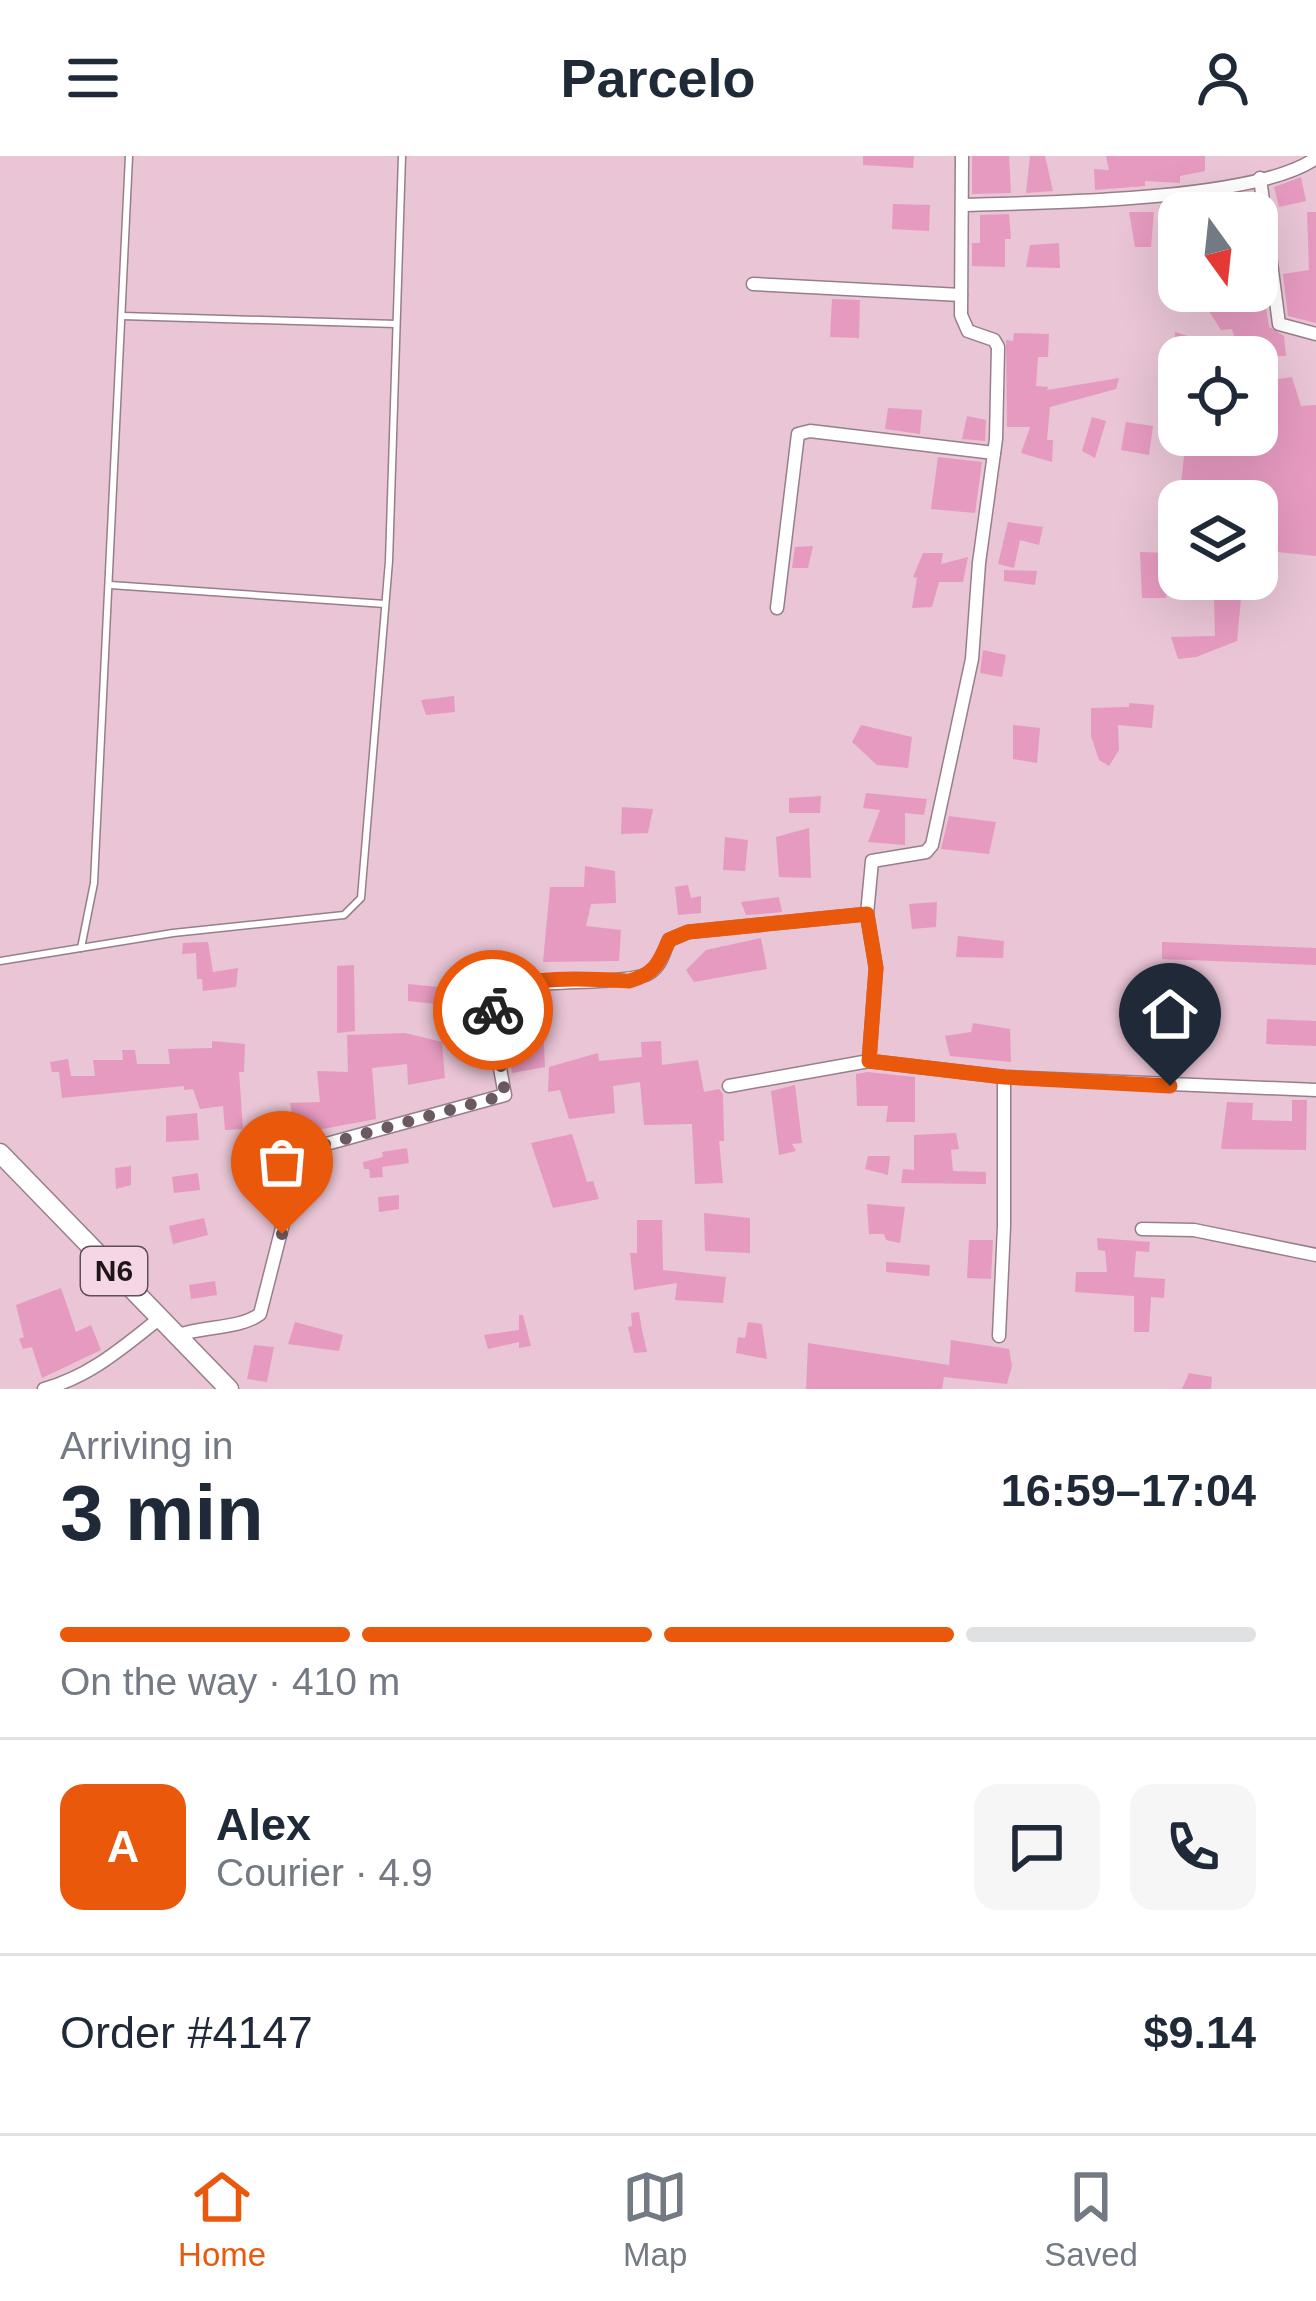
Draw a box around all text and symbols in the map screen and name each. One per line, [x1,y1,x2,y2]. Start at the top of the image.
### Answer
icon: menu [60,45,126,111]
icon: person [1190,45,1256,111]
text: Parcelo [560,48,756,108]
north arrow [1158,192,1278,312]
map controls [1158,192,1278,600]
button: locate [1158,336,1278,456]
button: layers [1158,480,1278,600]
courier [433,950,553,1070]
pin [1119,963,1221,1086]
icon: bike [460,977,526,1043]
icon: home [1137,981,1203,1047]
pin [231,1111,333,1234]
icon: bag [249,1129,315,1195]
road number: N6 [81,1247,147,1295]
text: Arriving in [60,1424,233,1467]
text: 16:59–17:04 [1001,1465,1256,1516]
text: 3 min [60,1469,264,1557]
text: On the way · 410 m [60,1660,400,1703]
button: chat [974,1784,1100,1910]
button: phone [1130,1784,1256,1910]
text: Alex [216,1799,311,1850]
text: A [107,1821,139,1872]
text: Courier · 4.9 [216,1851,433,1894]
text: Order #4147 [60,2007,313,2058]
text: $9.14 [1143,2007,1256,2058]
tab: Home [178,2164,266,2274]
tab: Map [622,2164,688,2274]
tab: Saved [1044,2164,1138,2274]

